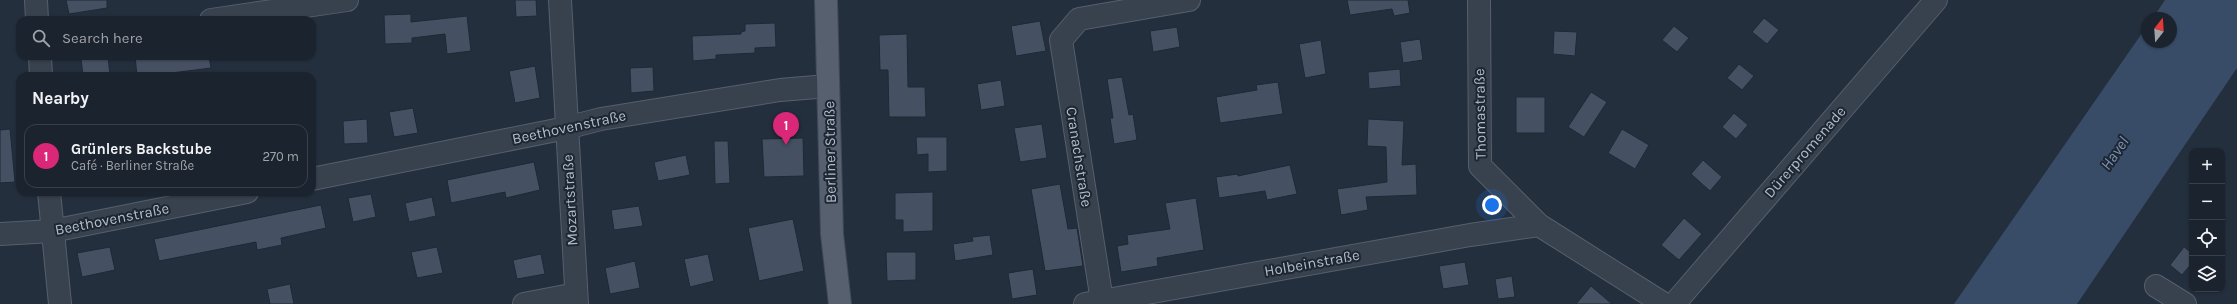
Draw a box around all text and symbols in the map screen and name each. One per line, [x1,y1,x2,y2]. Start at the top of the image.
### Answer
north arrow [2141,12,2177,48]
search box [16,16,316,60]
icon: search [30,27,52,49]
text: Search here [62,29,143,47]
street label: Thomastraße [1470,68,1490,160]
text: Nearby [32,88,89,108]
street label: Berliner Straße [820,101,840,203]
street label: Dürerpromenade [1760,102,1850,202]
street label: Beethovenstraße [510,106,628,148]
street label: Cranachstraße [1062,106,1096,208]
pin: 1 [773,112,799,145]
water label: Havel [2096,133,2133,174]
text: Grünlers Backstube [71,140,212,158]
map controls [2189,148,2225,292]
button: + [2189,148,2225,184]
text: 1 [44,149,48,164]
text: 270 m [262,149,299,164]
street label: Mozartstraße [559,154,581,246]
text: Café · Berliner Straße [71,158,194,173]
button: − [2189,184,2225,220]
your location [1482,195,1502,215]
street label: Beethovenstraße [53,199,171,239]
button: locate [2189,220,2225,256]
street label: Holbeinstraße [1263,246,1361,280]
button: layers [2189,256,2225,292]

